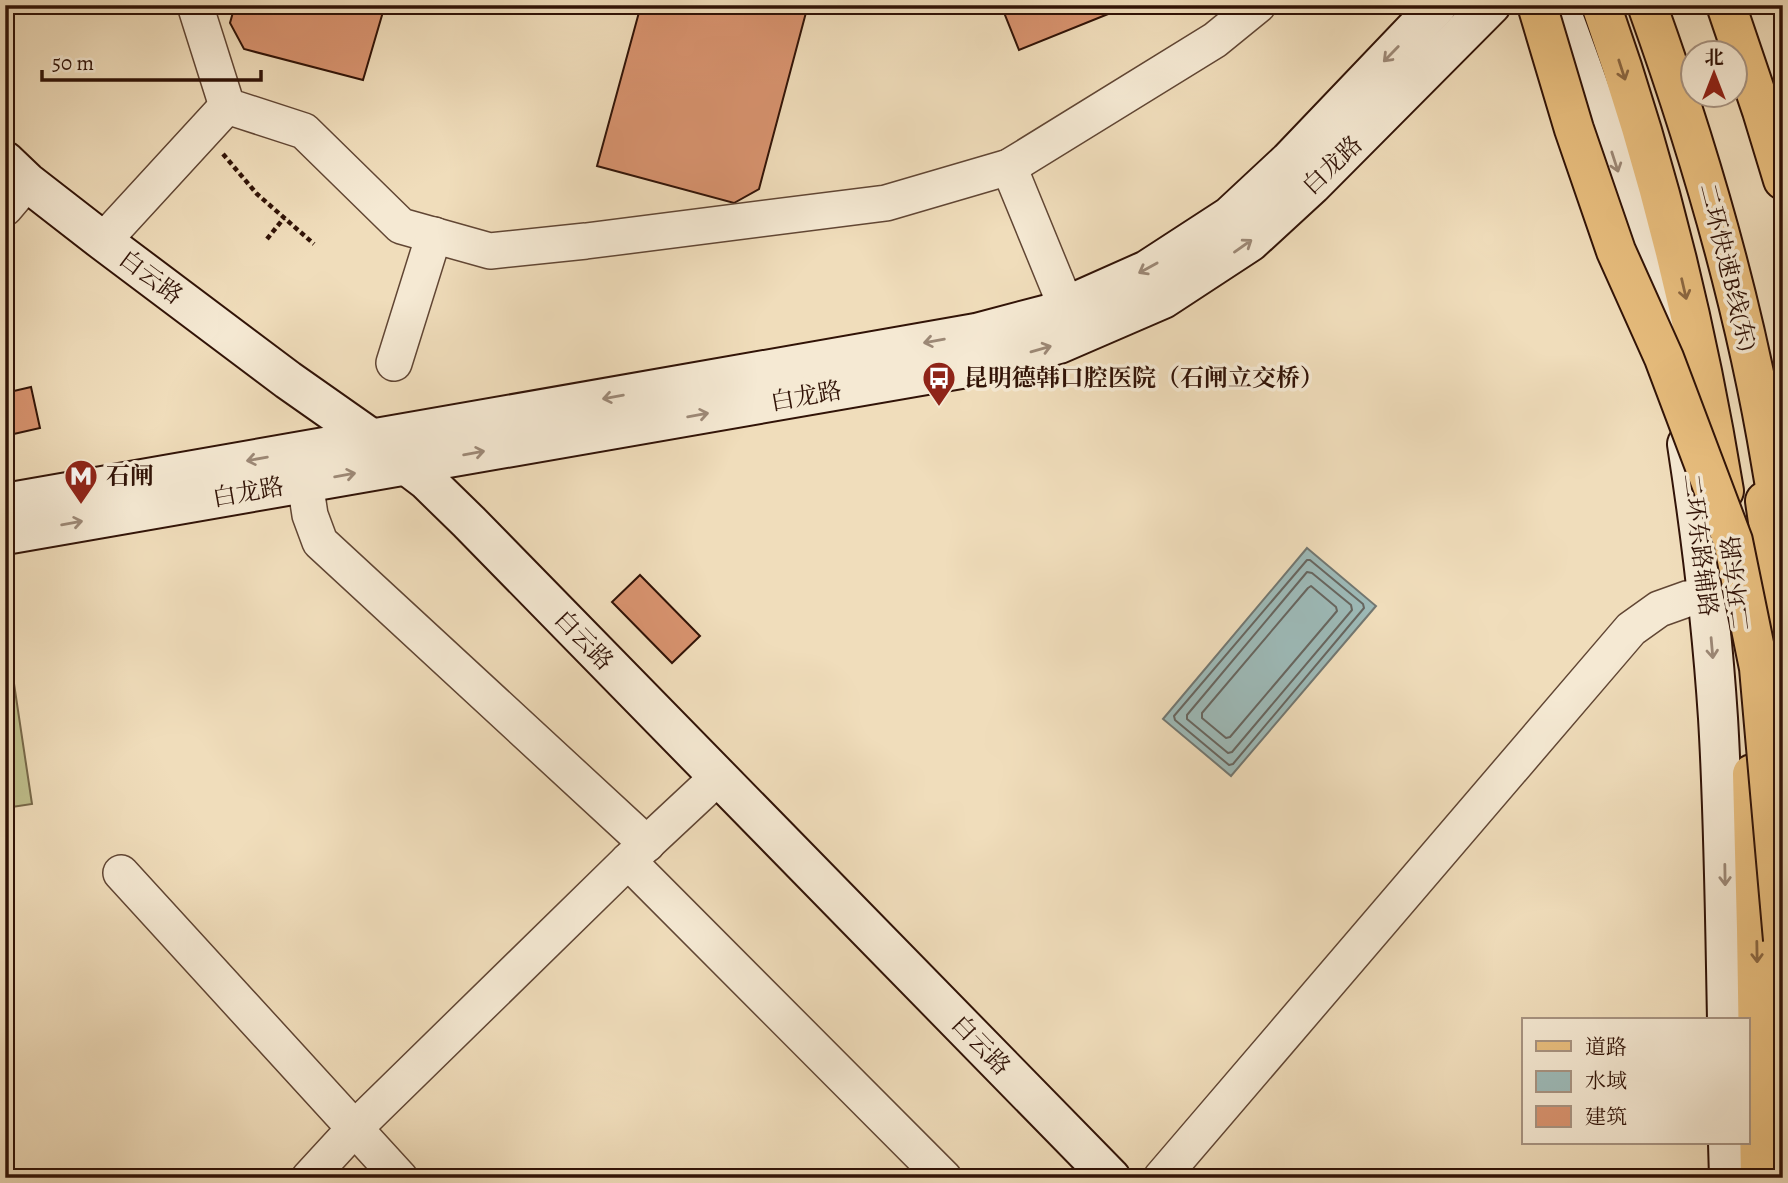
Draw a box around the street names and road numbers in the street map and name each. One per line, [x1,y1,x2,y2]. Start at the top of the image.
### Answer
street label: 白龙路 [1295,128,1369,202]
street label: 二环快速B线(东) [1692,180,1764,354]
street label: 白云路 [113,243,189,311]
street label: 白龙路 [768,374,844,418]
street label: 白龙路 [210,470,286,514]
street label: 二环东路辅路 [1675,472,1725,618]
street label: 二环东路 [1714,533,1758,633]
street label: 白云路 [547,603,621,677]
street label: 白云路 [944,1008,1018,1082]

